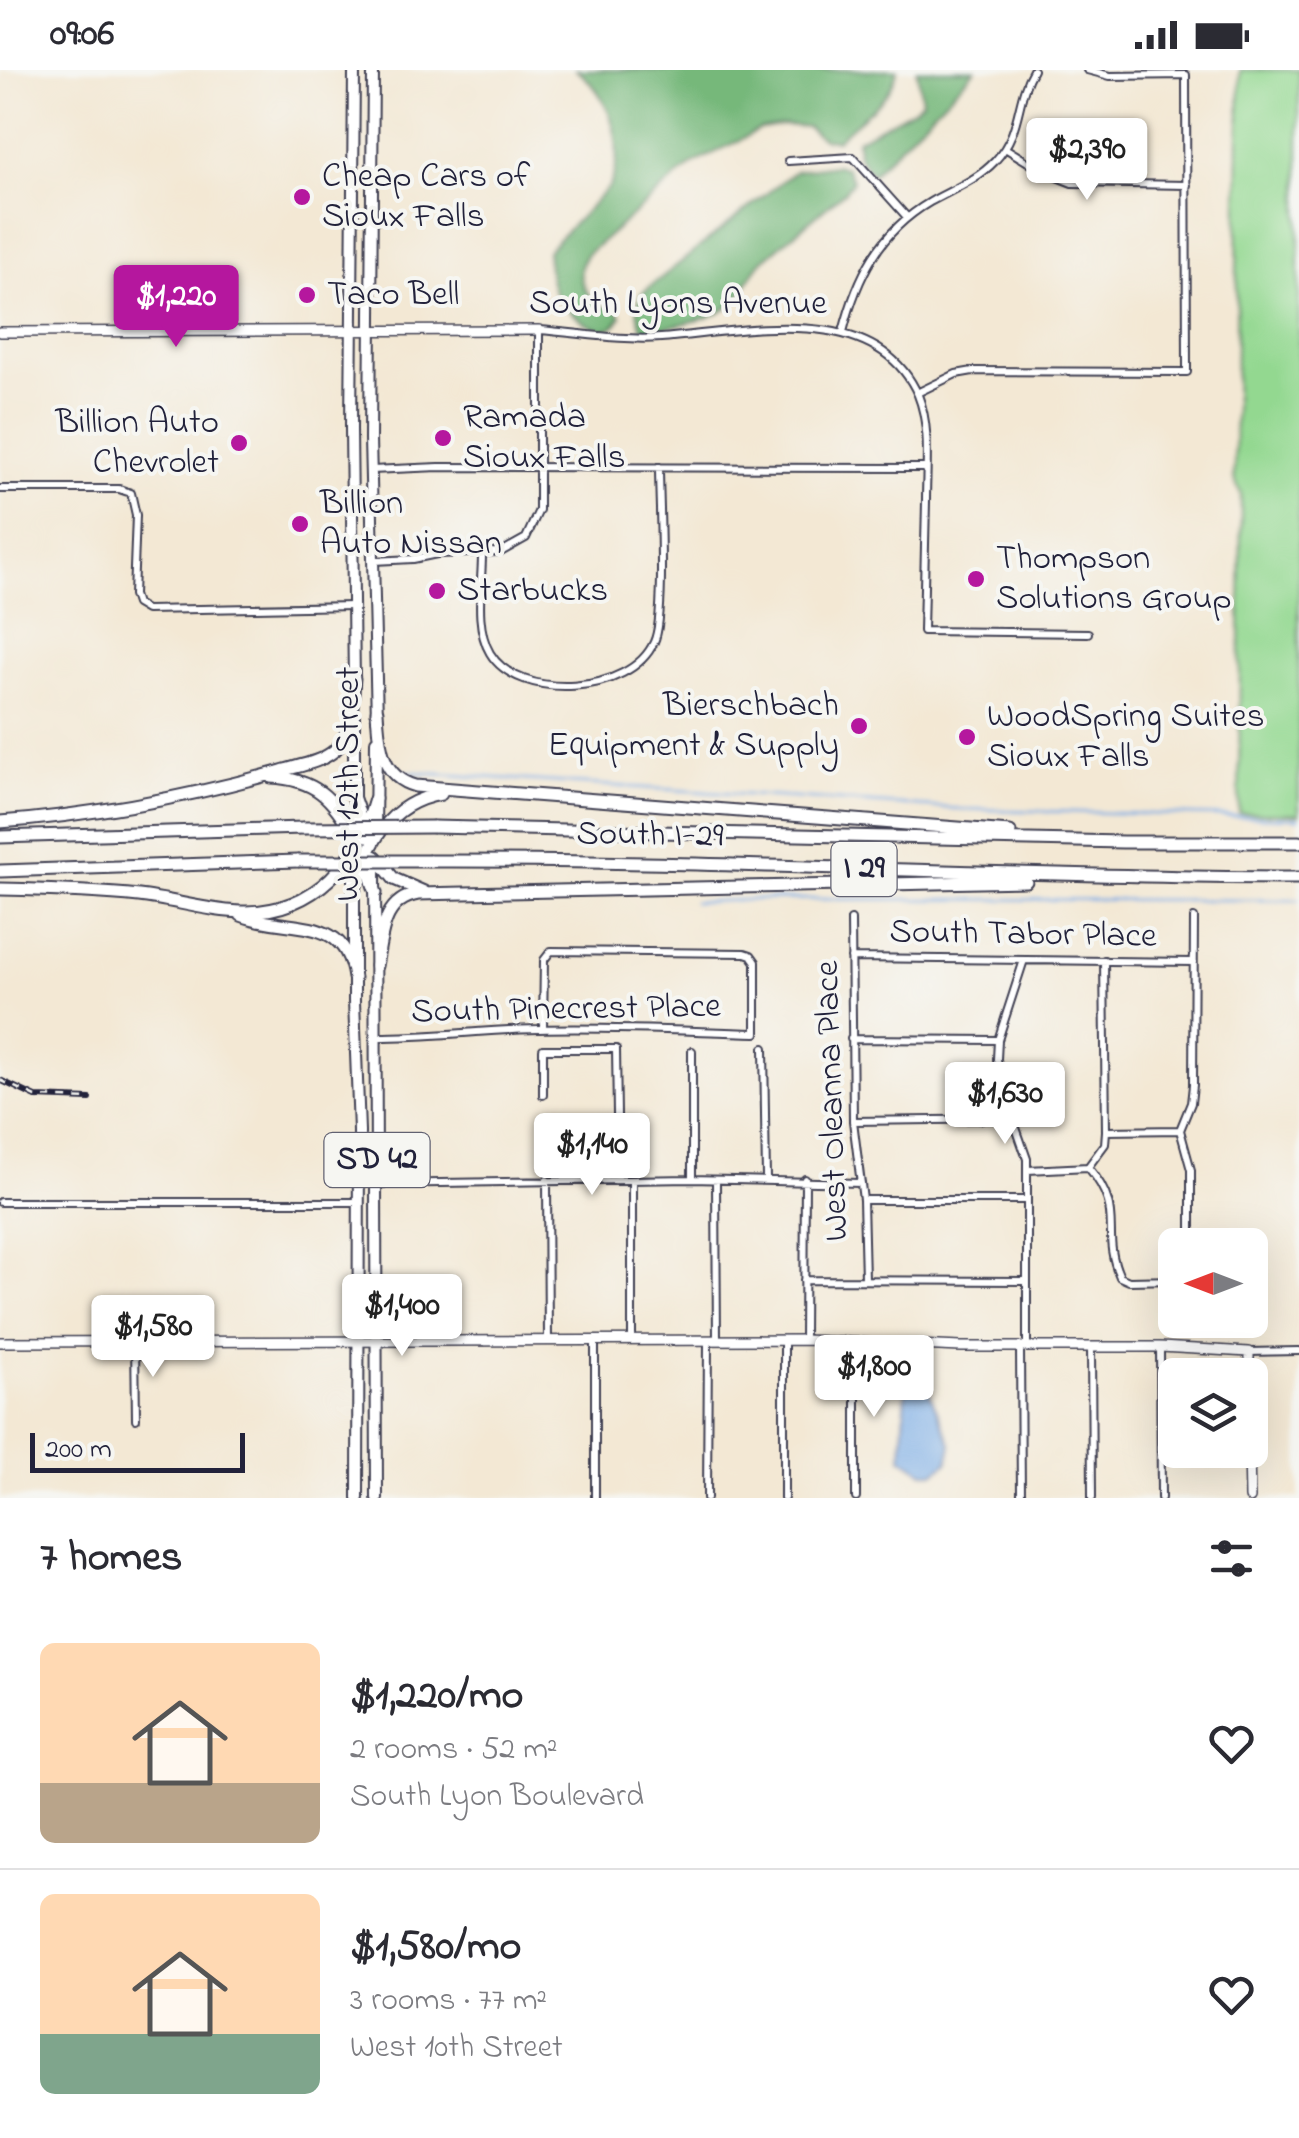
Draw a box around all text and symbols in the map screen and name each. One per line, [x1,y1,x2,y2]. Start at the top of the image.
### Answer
text: 09:06 [50,7,114,63]
pin: $2,390 [1006,118,1168,203]
text: $2,390 [1048,127,1126,174]
place label: Cheap Cars of Sioux Falls [322,152,531,243]
marker: Cheap Cars of Sioux Falls [291,186,313,208]
pin: $1,220 [95,265,257,350]
place label: Taco Bell [327,270,459,321]
text: $1,220 [136,274,216,321]
street label: South Lyons Avenue [529,279,827,330]
marker: Taco Bell [296,284,318,306]
place label: Ramada Sioux Falls [463,393,625,484]
place label: Billion Auto Chevrolet [54,398,219,489]
marker: Ramada Sioux Falls [432,427,454,449]
marker: Billion Auto Chevrolet [228,432,250,454]
place label: Billion Auto Nissan [319,479,502,570]
marker: Billion Auto Nissan [289,513,311,535]
place label: Thompson Solutions Group [996,534,1231,625]
place label: Starbucks [457,566,608,617]
marker: Thompson Solutions Group [965,568,987,590]
marker: Starbucks [426,580,448,602]
street label: West 12th Street [324,666,375,902]
place label: Bierschbach Equipment & Supply [548,681,839,772]
place label: WoodSpring Suites Sioux Falls [987,692,1265,783]
marker: Bierschbach Equipment & Supply [848,715,870,737]
marker: WoodSpring Suites Sioux Falls [956,726,978,748]
street label: South I-29 [576,809,724,863]
road number: I 29 [832,842,896,896]
street label: South Tabor Place [889,907,1157,963]
street label: West Oleanna Place [803,959,863,1242]
street label: South Pinecrest Place [411,982,722,1038]
pin: $1,630 [924,1062,1086,1147]
text: $1,630 [967,1071,1043,1118]
pin: $1,140 [511,1113,673,1198]
text: $1,140 [556,1122,628,1169]
road number: SD 42 [324,1133,430,1187]
north arrow [1158,1228,1268,1338]
map controls [1158,1228,1268,1468]
pin: $1,400 [321,1274,483,1359]
text: $1,400 [364,1283,440,1330]
pin: $1,580 [72,1295,234,1380]
text: $1,580 [113,1304,193,1351]
pin: $1,800 [793,1335,955,1420]
text: $1,800 [837,1344,911,1391]
button: layers [1158,1358,1268,1468]
scale bar [30,1428,245,1472]
text: 200 m [45,1430,112,1471]
text: 7 homes [40,1528,182,1589]
icon: filters [1204,1531,1259,1586]
text: $1,220/mo [350,1666,523,1727]
icon: home [120,1683,240,1803]
icon: heart [1204,1716,1259,1771]
text: 2 rooms · 52 m² [350,1727,558,1774]
text: South Lyon Boulevard [350,1774,644,1821]
text: $1,580/mo [350,1917,521,1978]
icon: home [120,1934,240,2054]
icon: heart [1204,1967,1259,2022]
text: 3 rooms · 77 m² [350,1978,547,2025]
text: West 10th Street [350,2025,563,2072]

